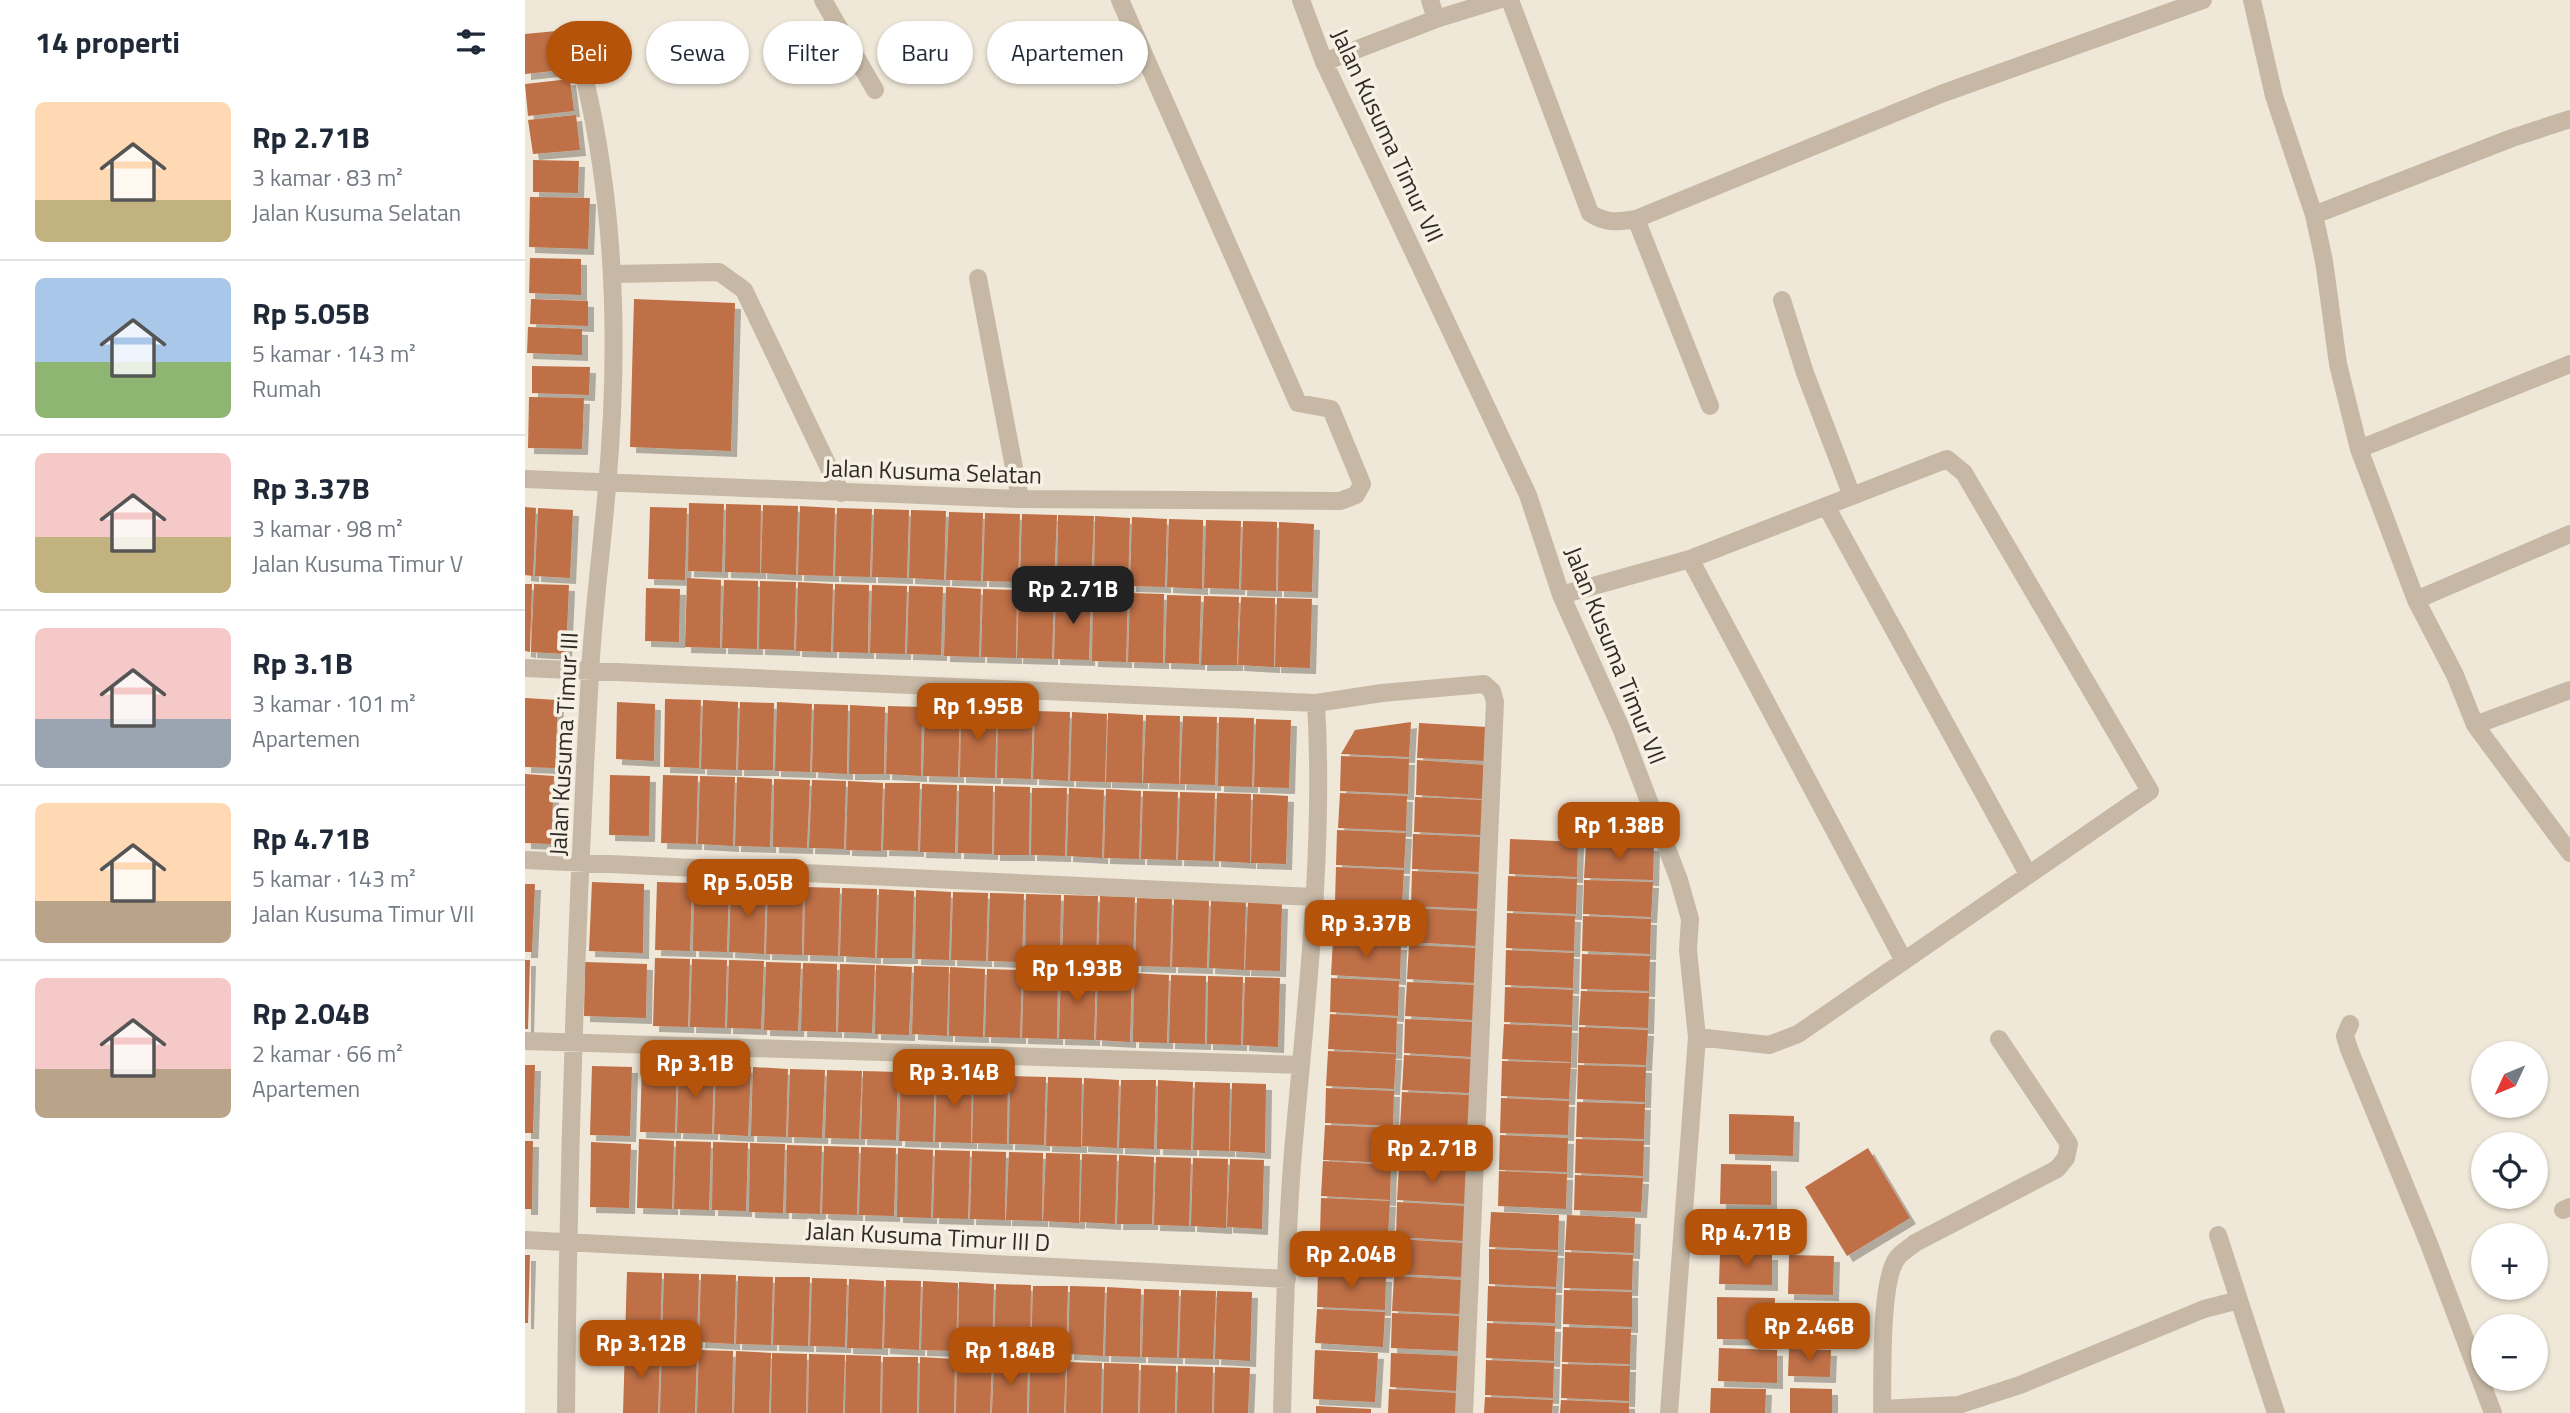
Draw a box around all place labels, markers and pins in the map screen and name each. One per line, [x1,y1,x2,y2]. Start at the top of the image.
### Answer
pin: Rp 2.71B [1001,566,1145,626]
pin: Rp 1.95B [906,684,1050,743]
pin: Rp 1.38B [1547,802,1691,862]
pin: Rp 5.05B [676,860,820,919]
pin: Rp 3.37B [1294,900,1438,960]
pin: Rp 1.93B [1005,946,1149,1005]
pin: Rp 3.1B [630,1040,760,1100]
pin: Rp 3.14B [882,1050,1026,1109]
pin: Rp 2.71B [1360,1126,1504,1185]
pin: Rp 4.71B [1674,1210,1818,1269]
pin: Rp 2.04B [1279,1232,1423,1291]
pin: Rp 2.46B [1737,1304,1881,1363]
pin: Rp 3.12B [569,1320,713,1380]
pin: Rp 1.84B [938,1328,1082,1387]

